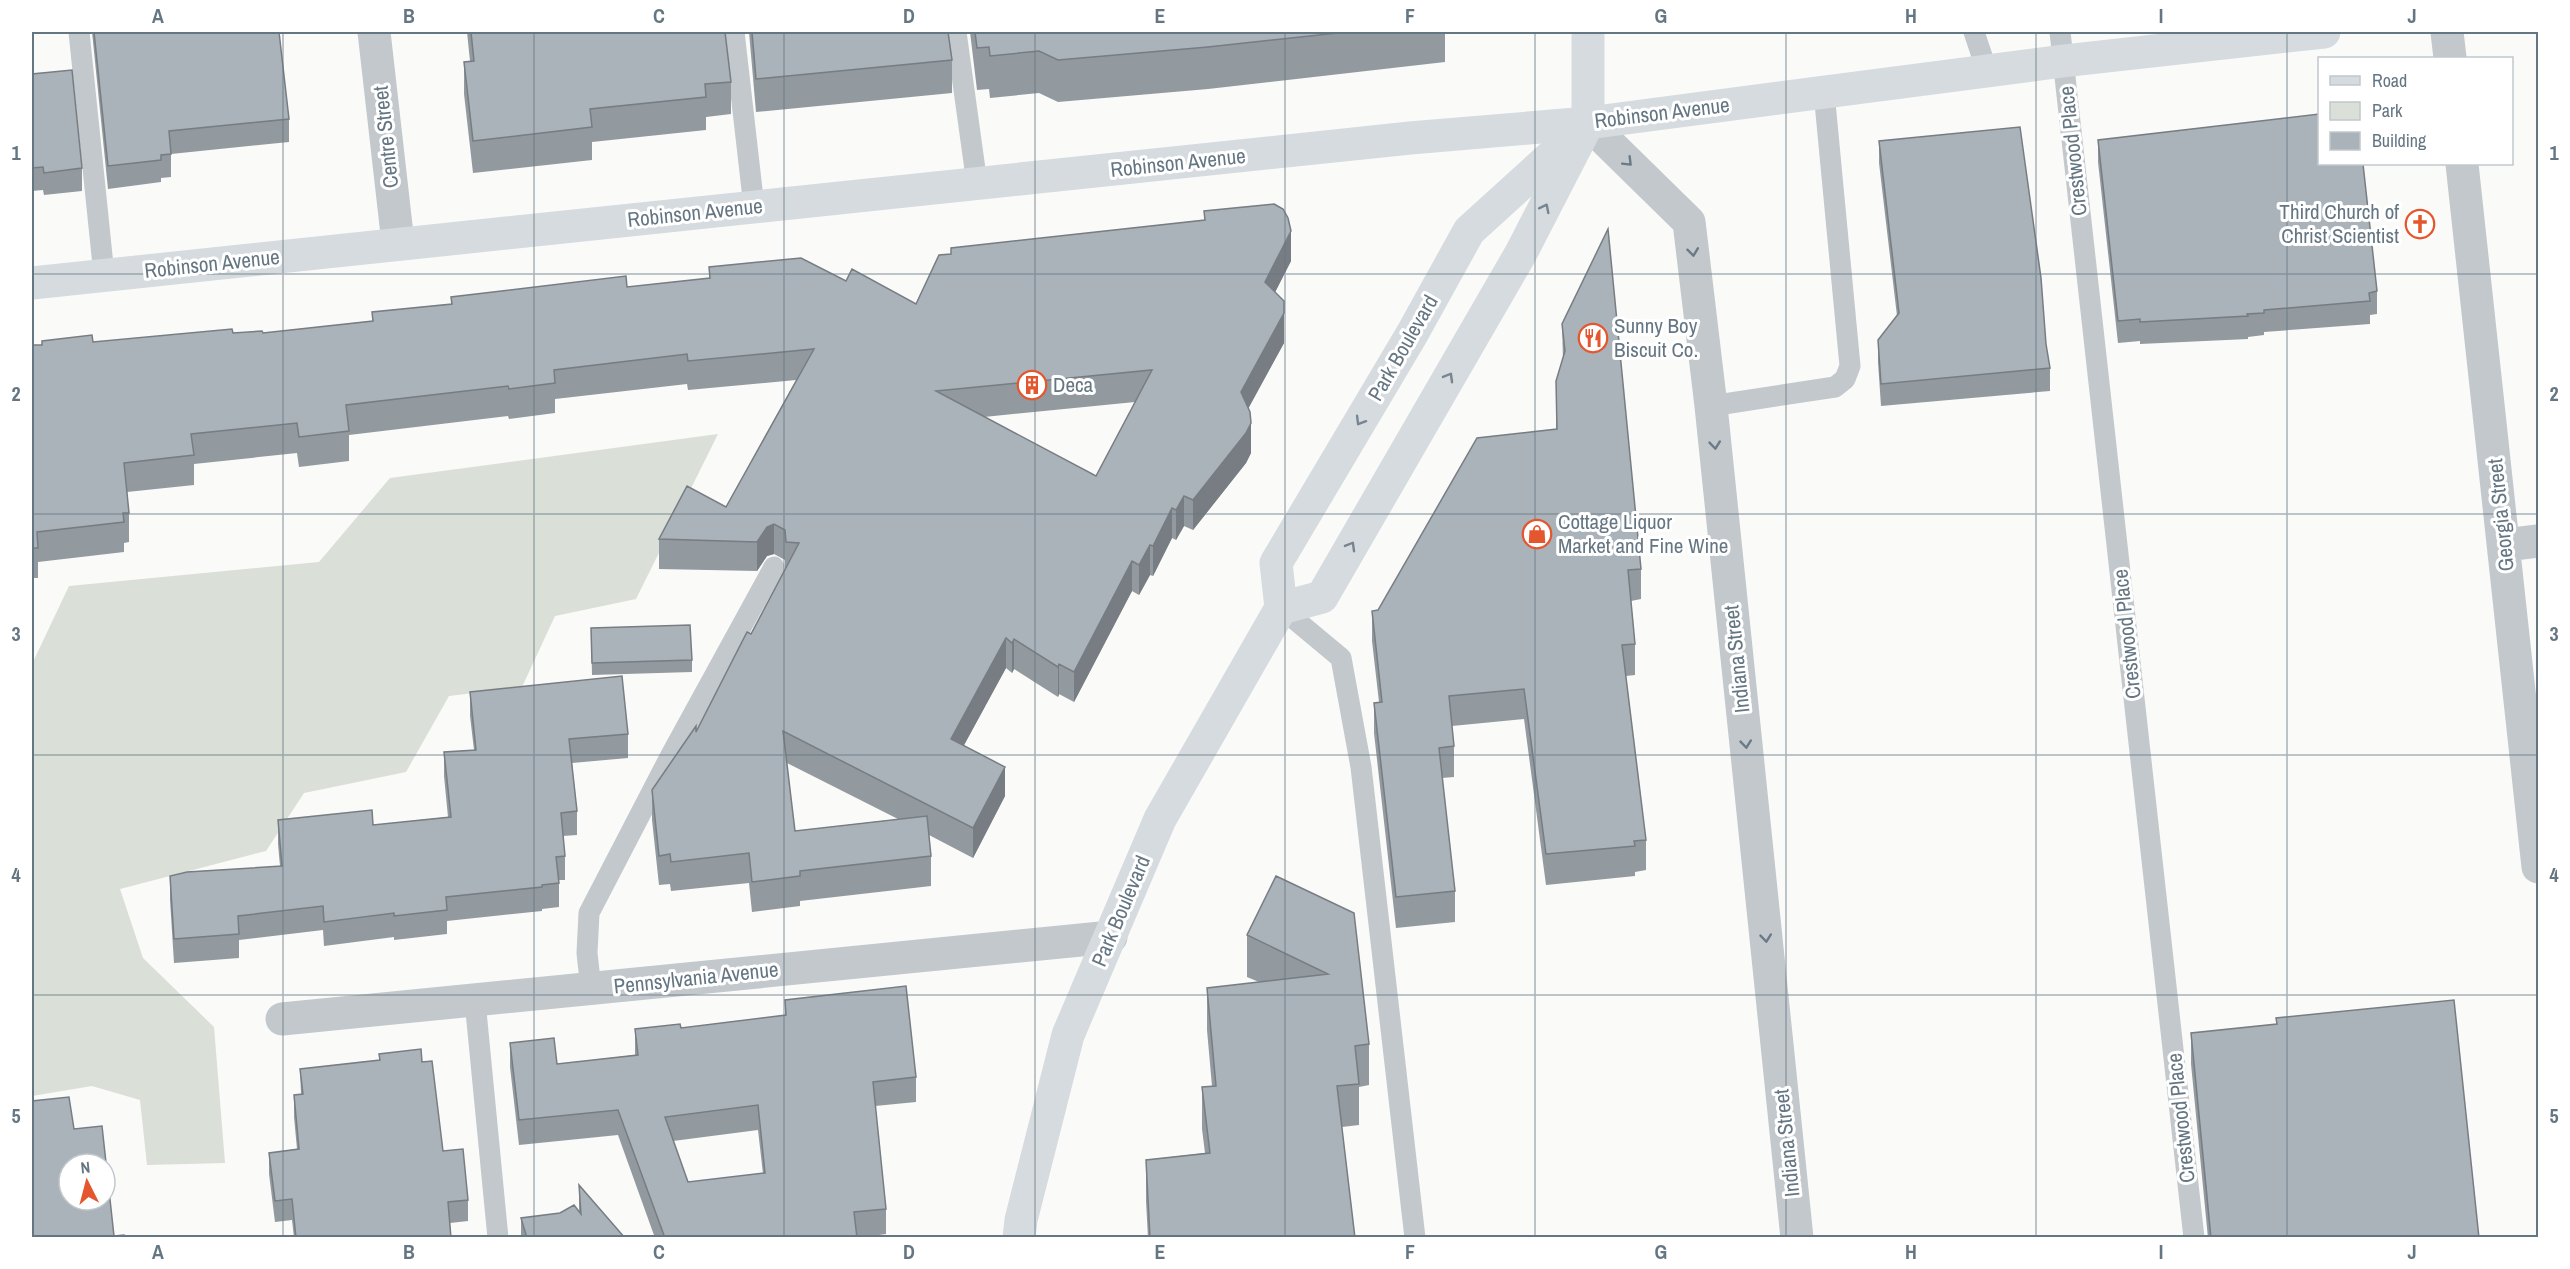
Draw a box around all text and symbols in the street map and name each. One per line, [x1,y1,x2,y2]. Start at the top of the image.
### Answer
text: A [152,2,164,29]
text: B [403,2,415,29]
text: C [653,2,665,29]
text: D [903,2,915,29]
text: E [1155,2,1166,29]
text: F [1405,2,1415,29]
text: G [1655,2,1667,29]
text: H [1905,2,1917,29]
text: I [2159,2,2163,29]
text: J [2407,2,2417,29]
legend [2318,57,2513,165]
text: Road [2372,68,2407,93]
street label: Centre Street [366,84,405,189]
street label: Crestwood Place [2051,85,2094,217]
street label: Robinson Avenue [1593,90,1731,135]
text: Park [2372,98,2403,123]
text: Building [2372,128,2427,153]
text: 1 [11,139,21,166]
text: 1 [2549,139,2559,166]
street label: Robinson Avenue [1109,141,1247,184]
one-way arrow [1621,155,1632,166]
street label: Robinson Avenue [626,191,764,234]
place label: Third Church of Christ Scientist [2279,197,2399,250]
one-way arrow [1537,203,1549,214]
church icon: Third Church of Christ Scientist [2404,208,2436,240]
street label: Robinson Avenue [143,242,281,285]
one-way arrow [1686,247,1699,256]
street label: Park Boulevard [1361,290,1445,406]
place label: Sunny Boy Biscuit Co. [1614,311,1698,364]
restaurant icon: Sunny Boy Biscuit Co. [1577,322,1609,354]
building icon: Deca [1016,369,1048,401]
place label: Deca [1053,370,1094,399]
one-way arrow [1441,373,1453,383]
text: 2 [11,380,21,407]
text: 2 [2549,380,2559,407]
one-way arrow [1356,415,1367,425]
one-way arrow [1708,441,1721,450]
street label: Georgia Street [2480,457,2521,573]
place label: Cottage Liquor Market and Fine Wine [1558,507,1728,560]
shop icon: Cottage Liquor Market and Fine Wine [1521,518,1553,550]
one-way arrow [1344,542,1355,552]
street label: Crestwood Place [2105,568,2148,700]
street label: Indiana Street [1716,604,1757,714]
text: 3 [11,620,21,647]
text: 3 [2549,620,2559,647]
one-way arrow [1739,739,1752,748]
street label: Park Boulevard [1084,851,1157,971]
text: 4 [11,861,21,888]
text: 4 [2549,861,2559,888]
one-way arrow [1759,933,1772,942]
street label: Pennsylvania Avenue [612,954,780,1001]
street label: Crestwood Place [2159,1052,2202,1184]
street label: Indiana Street [1766,1088,1807,1198]
text: 5 [11,1102,21,1129]
text: 5 [2549,1102,2559,1129]
north arrow [57,1152,117,1212]
text: N [80,1156,91,1179]
text: A [152,1238,164,1265]
text: B [403,1238,415,1265]
text: C [653,1238,665,1265]
text: D [903,1238,915,1265]
text: E [1155,1238,1166,1265]
text: F [1405,1238,1415,1265]
text: G [1655,1238,1667,1265]
text: H [1905,1238,1917,1265]
text: I [2159,1238,2163,1265]
text: J [2407,1238,2417,1265]

